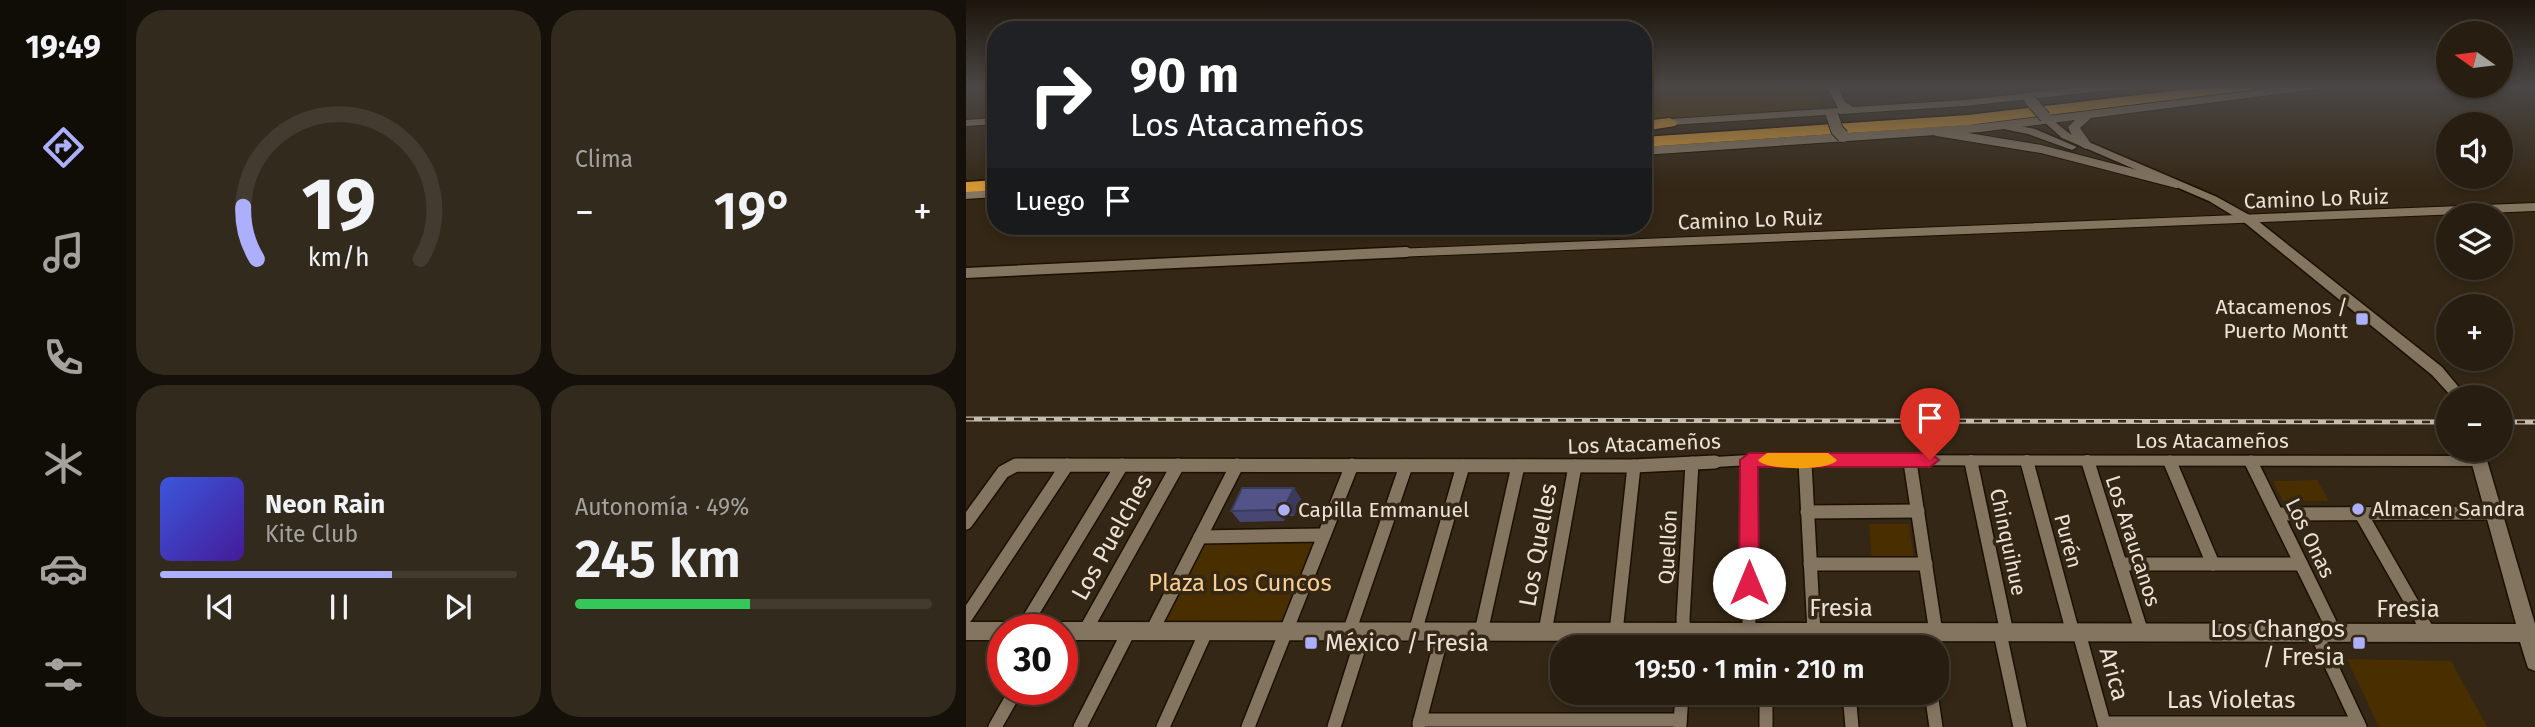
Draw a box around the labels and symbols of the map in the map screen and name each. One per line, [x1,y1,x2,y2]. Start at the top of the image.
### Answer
north arrow [2436,21,2513,98]
street label: Camino Lo Ruiz [2243,183,2389,215]
street label: Camino Lo Ruiz [1677,204,1823,236]
place label: Atacamenos / Puerto Montt [2216,294,2348,344]
marker: Atacamenos / Puerto Montt [2354,311,2370,327]
pin [1900,388,1960,460]
street label: Los Atacameños [1567,428,1721,460]
street label: Los Atacameños [2135,428,2289,454]
street label: Los Puelches [1066,469,1158,605]
street label: Los Araucanos [2100,472,2166,610]
street label: Los Quelles [1513,481,1563,609]
street label: Chinquihue [1984,486,2032,598]
street label: Los Onas [2280,494,2340,582]
place label: Almacen Sandra [2372,496,2525,522]
place label: Capilla Emmanuel [1298,497,1469,523]
marker: Almacen Sandra [2350,501,2366,517]
marker: Capilla Emmanuel [1276,502,1292,518]
street label: Quellón [1653,509,1683,585]
street label: Purén [2048,511,2088,571]
position arrow [1712,546,1786,620]
park label: Plaza Los Cuncos [1148,569,1332,597]
street label: Fresia [1809,594,1873,622]
street label: Fresia [2376,595,2440,623]
speed limit sign: 30 [987,614,1078,705]
place label: Los Changos / Fresia [2210,615,2345,671]
place label: México / Fresia [1325,629,1489,657]
marker: México / Fresia [1303,635,1319,651]
marker: Los Changos / Fresia [2351,635,2367,651]
street label: Arica [2093,644,2135,704]
street label: Las Violetas [2167,686,2295,714]

